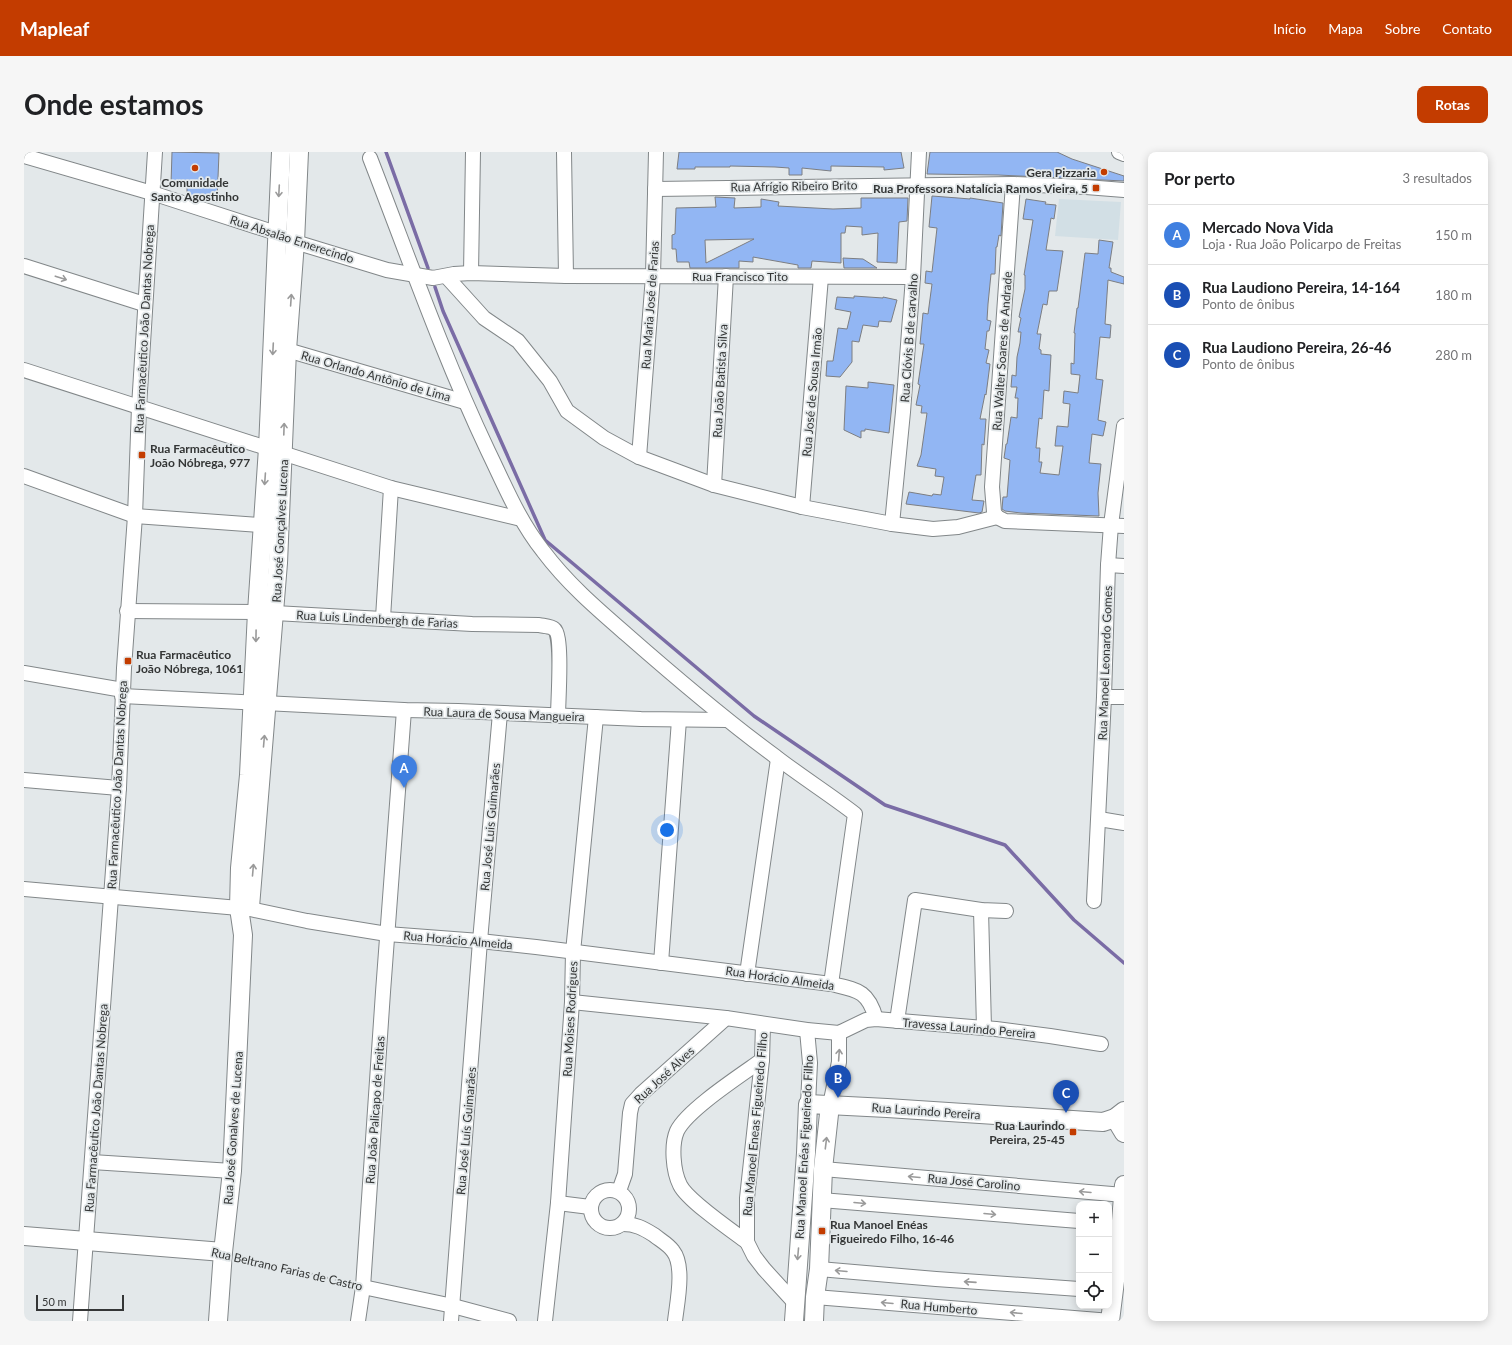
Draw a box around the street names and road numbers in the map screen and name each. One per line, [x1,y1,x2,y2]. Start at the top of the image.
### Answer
street label: Rua Afrígio Ribeiro Brito [730,177,858,195]
street label: Rua Absalão Emerecindo [228,212,356,266]
street label: Rua Farmacêutico João Dantas Nobrega [131,224,157,434]
street label: Rua Maria José de Farias [638,240,662,370]
street label: Rua Francisco Tito [692,269,788,284]
street label: Rua Walter Soares de Andrade [989,271,1015,431]
street label: Rua Clóvis B de carvalho [897,273,921,403]
street label: Rua João Batista Silva [710,324,730,438]
street label: Rua José de Sousa Irmão [799,327,825,457]
street label: Rua Orlando Antônio de Lima [300,347,452,405]
street label: Rua José Gonçalves Lucena [269,459,291,603]
street label: Rua Manoel Leonardo Gomes [1095,585,1115,741]
street label: Rua Luis Lindenbergh de Farias [296,607,458,631]
street label: Rua Farmacêutico João Dantas Nobrega [104,680,130,890]
street label: Rua Laura de Sousa Mangueira [423,704,585,724]
street label: Rua José Luis Guimarães [477,762,503,892]
street label: Rua Horácio Almeida [403,928,513,952]
street label: Rua Moises Rodrigues [559,961,581,1077]
street label: Rua Horácio Almeida [725,963,835,993]
street label: Rua Farmacêutico João Dantas Nobrega [81,1003,111,1213]
street label: Travessa Laurindo Pereira [902,1015,1036,1041]
street label: Rua Manoel Eneas Figueiredo Filho [739,1031,771,1217]
street label: Rua João Palicapo de Freitas [362,1035,388,1185]
street label: Rua José Alves [631,1043,697,1107]
street label: Rua José Gonalves de Lucena [220,1051,246,1205]
street label: Rua Manoel Enéas Figueiredo Filho [792,1054,816,1240]
street label: Rua José Luís Guimarães [453,1066,479,1196]
street label: Rua Laurindo Pereira [871,1100,981,1122]
street label: Rua José Carolino [927,1170,1021,1194]
street label: Rua Beltrano Farias de Castro [210,1244,364,1294]
street label: Rua Humberto [900,1296,978,1318]

